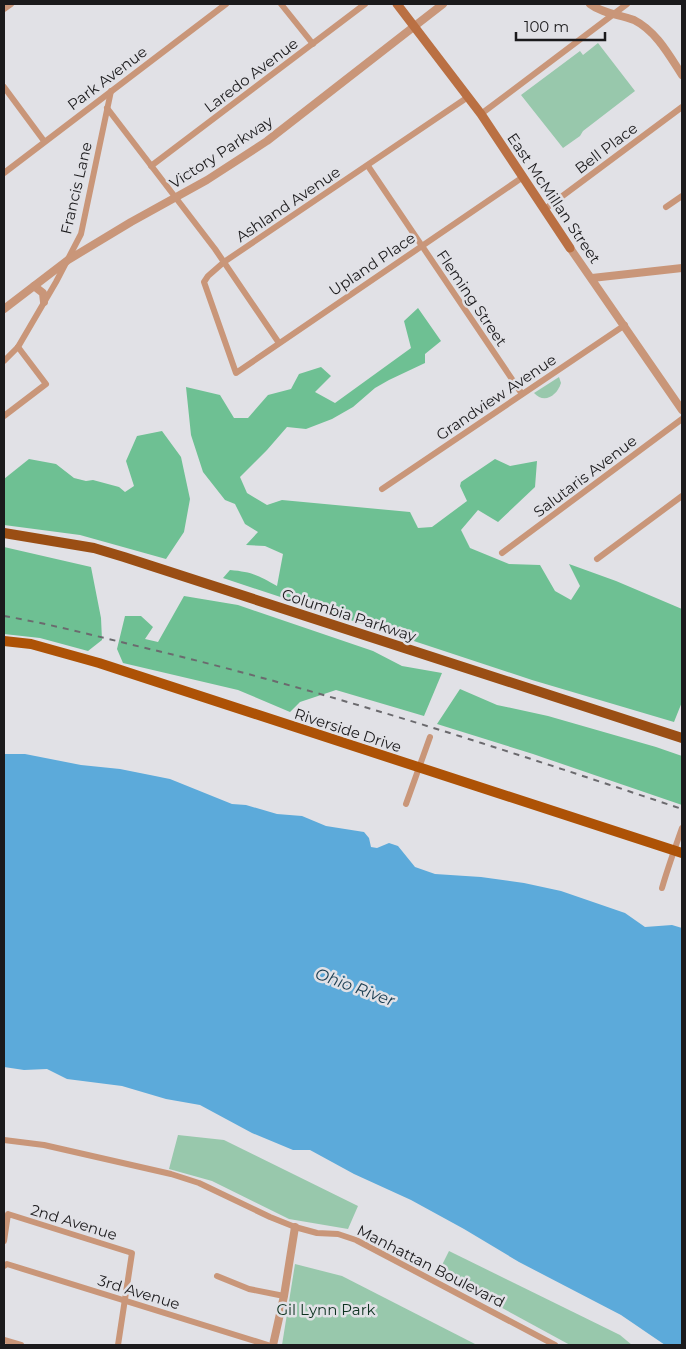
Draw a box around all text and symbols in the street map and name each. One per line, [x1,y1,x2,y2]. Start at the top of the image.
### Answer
scale bar [516,10,605,42]
text: 100 m [524,17,569,36]
street label: Laredo Avenue [200,34,302,116]
street label: Park Avenue [63,42,151,114]
street label: Victory Parkway [166,111,277,192]
street label: Bell Place [571,118,641,178]
street label: East McMillan Street [503,129,605,267]
street label: Francis Lane [56,140,96,236]
street label: Ashland Avenue [232,162,344,246]
street label: Upland Place [325,228,419,300]
street label: Fleming Street [433,246,511,350]
street label: Grandview Avenue [432,350,560,444]
street label: Salutaris Avenue [530,431,640,521]
street label: Columbia Parkway [279,584,419,646]
street label: Riverside Drive [292,704,404,756]
water label: Ohio River [313,964,398,1010]
street label: 2nd Avenue [28,1200,120,1244]
street label: Manhattan Boulevard [354,1220,508,1312]
street label: 3rd Avenue [96,1270,182,1314]
park label: Gil Lynn Park [276,1300,376,1319]

